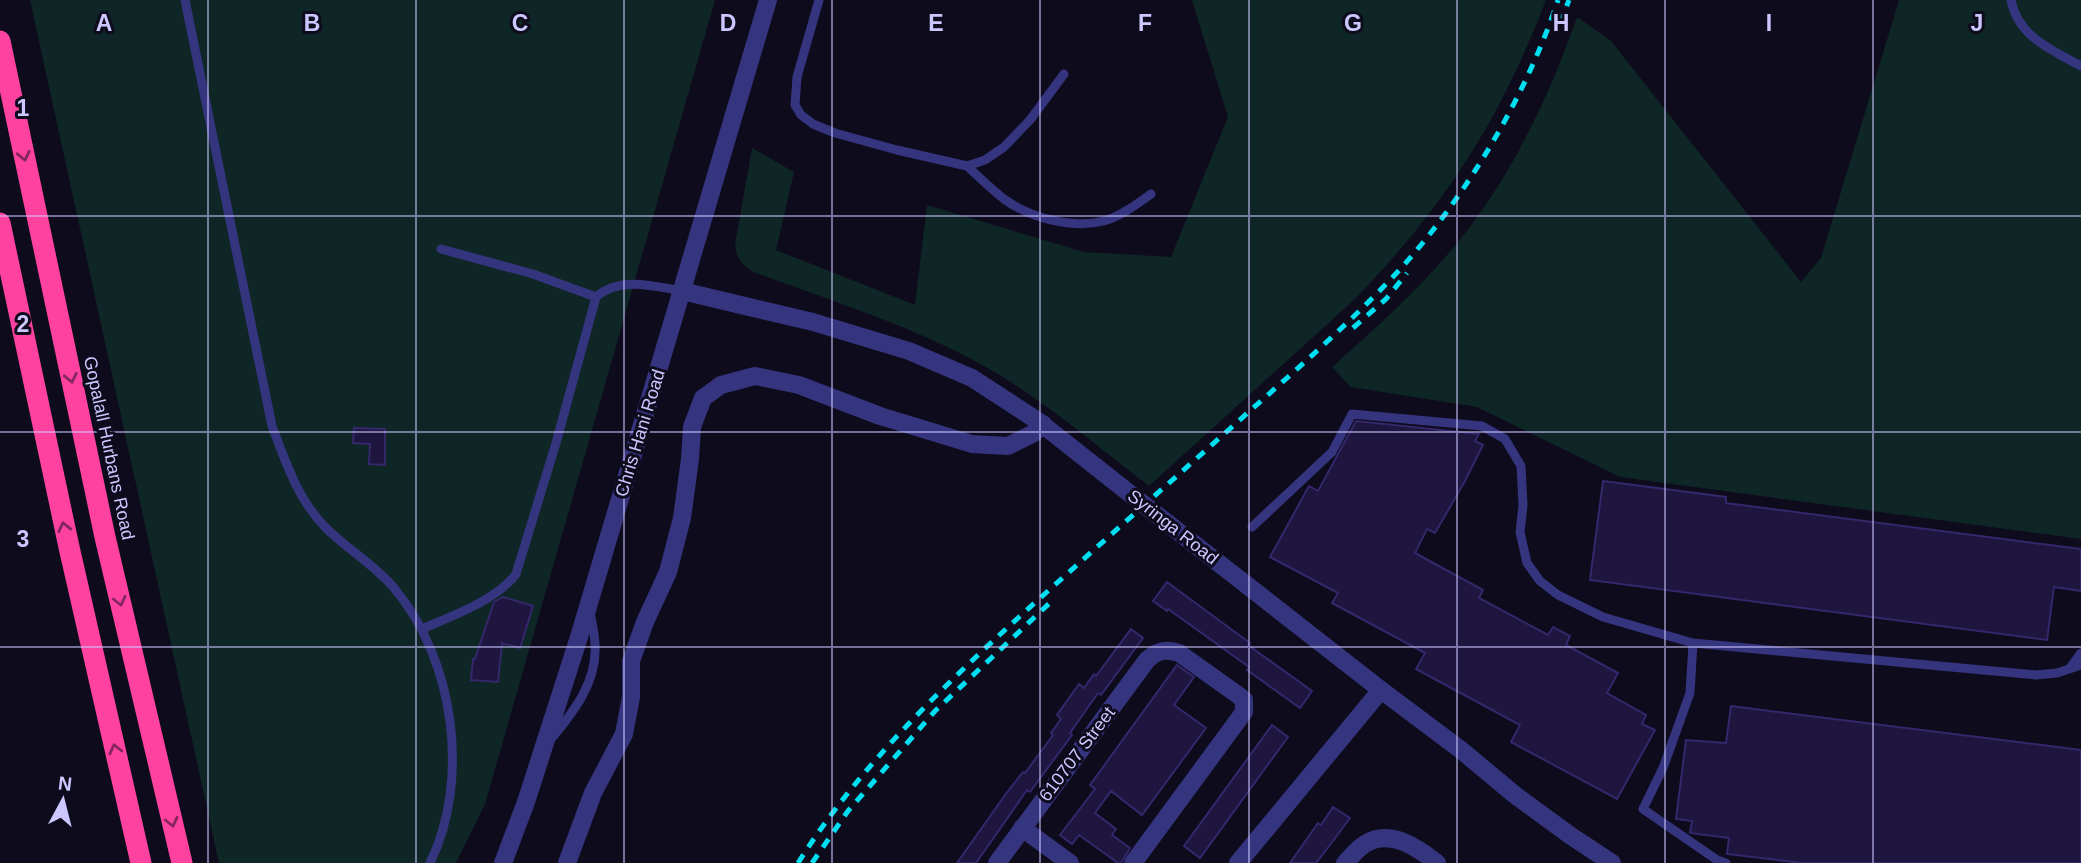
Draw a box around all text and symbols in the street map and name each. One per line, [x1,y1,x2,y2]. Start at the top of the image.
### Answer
text: A [96,10,112,36]
text: B [304,10,320,36]
text: C [512,10,528,36]
text: D [720,10,736,36]
text: E [928,10,944,36]
text: F [1138,10,1152,36]
text: G [1344,10,1362,36]
text: H [1553,10,1569,36]
text: I [1766,10,1772,36]
text: J [1971,10,1983,36]
text: 1 [17,95,30,121]
one-way arrow [16,150,31,162]
text: 2 [17,311,29,337]
street label: Gopalall Hurbans Road [80,354,138,542]
street label: Chris Hani Road [611,367,669,499]
one-way arrow [63,372,78,384]
street label: Syringa Road [1124,486,1222,568]
one-way arrow [58,521,73,533]
text: 3 [17,526,29,552]
one-way arrow [112,595,126,607]
street label: 610707 Street [1035,703,1119,805]
one-way arrow [109,743,123,755]
north arrow [28,765,98,835]
text: N [57,772,73,795]
one-way arrow [164,816,178,828]

